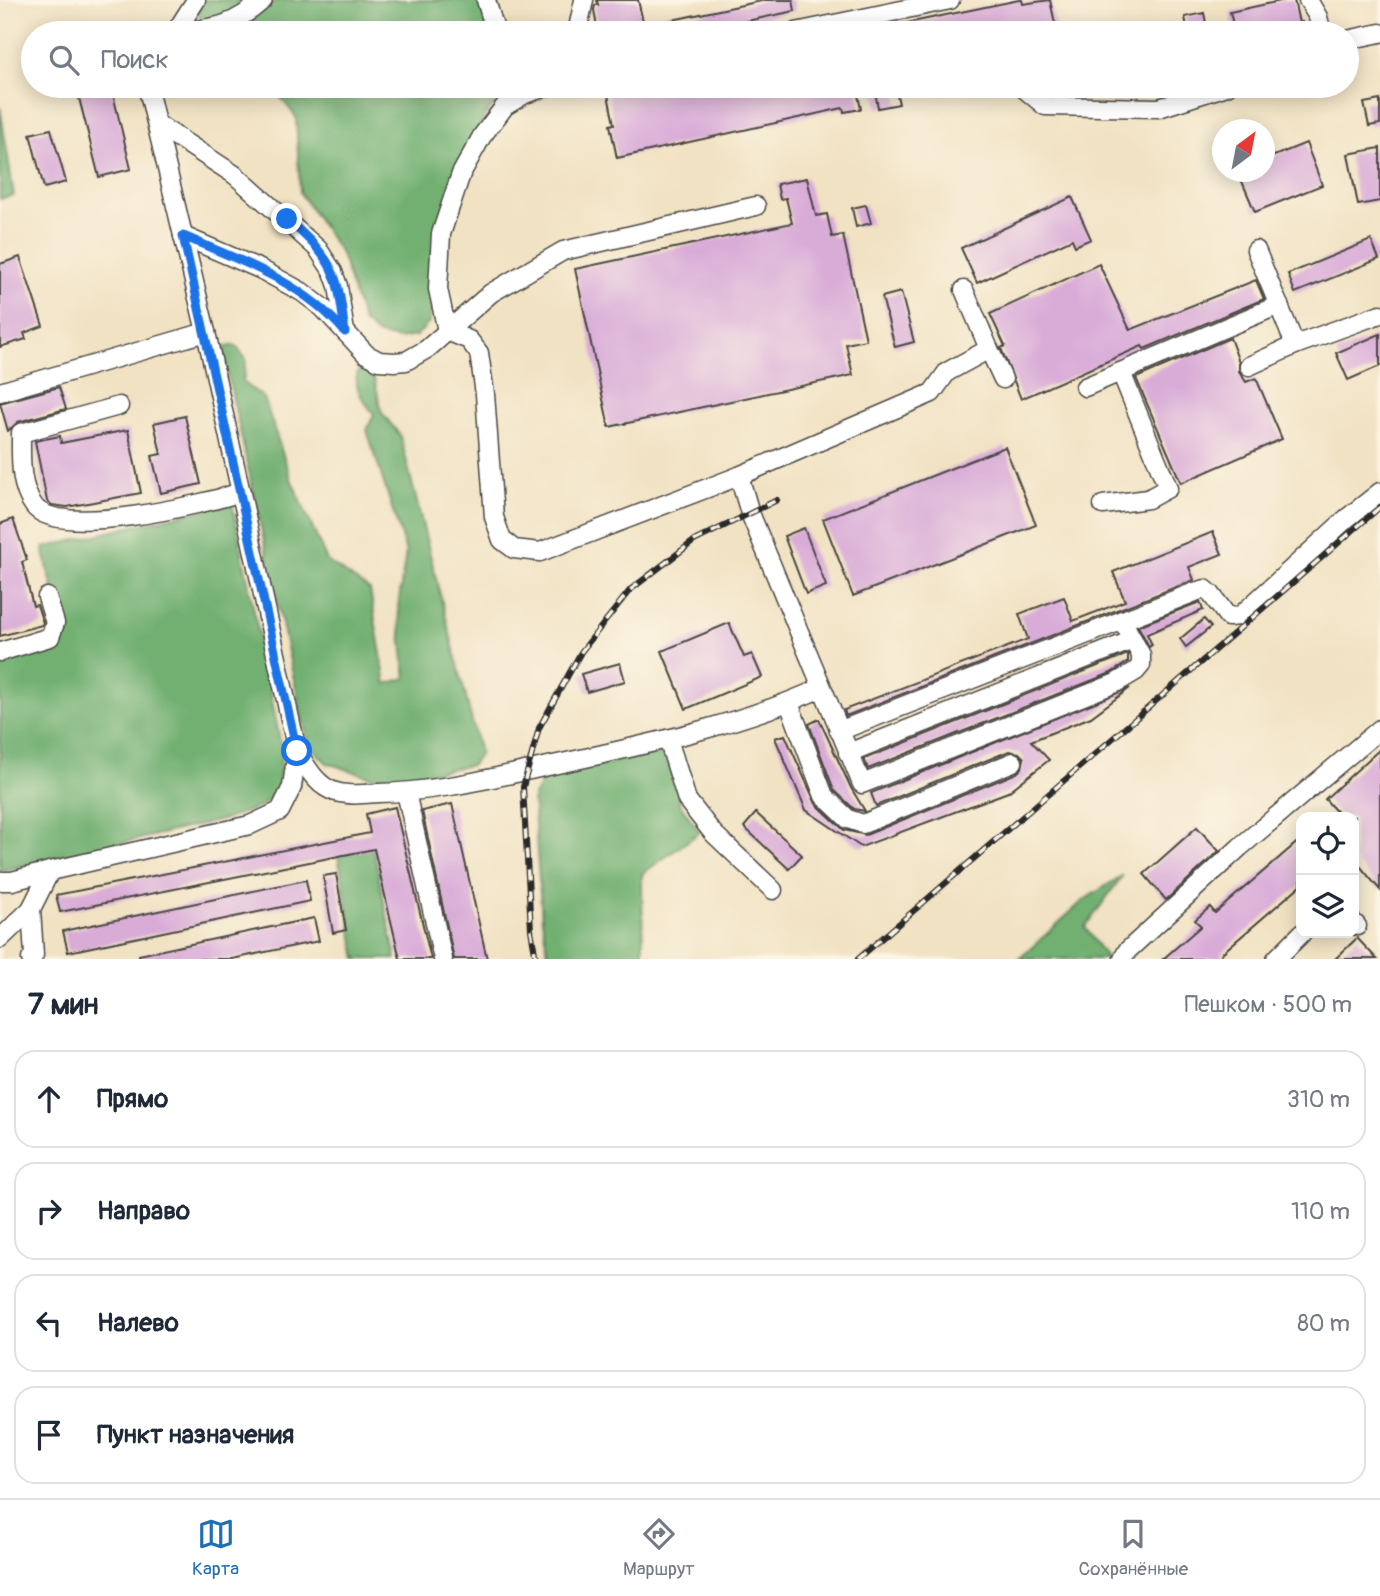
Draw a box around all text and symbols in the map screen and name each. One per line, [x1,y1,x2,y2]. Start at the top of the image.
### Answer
search box [21,21,1359,98]
icon: search [45,41,83,79]
text: Поиск [101,44,169,76]
north arrow [1212,119,1275,182]
route end [271,203,302,234]
route start [281,735,312,766]
map controls [1296,812,1359,938]
button: locate [1296,812,1359,875]
button: layers [1296,875,1359,938]
text: 7 мин [28,986,98,1023]
text: Пешком · 500 m [1184,990,1352,1019]
icon: ahead [30,1080,68,1118]
text: Прямо [97,1083,168,1115]
text: 310 m [1287,1085,1350,1114]
icon: right [30,1192,68,1230]
text: Направо [97,1195,190,1227]
text: 110 m [1291,1197,1350,1226]
icon: left [30,1304,68,1342]
text: Налево [97,1307,179,1339]
text: 80 m [1297,1309,1350,1338]
icon: arrive [30,1416,68,1454]
text: Пункт назначения [97,1419,294,1451]
tab: Карта [192,1515,239,1581]
tab: Маршрут [623,1515,695,1581]
tab: Сохранённые [1078,1515,1188,1581]

